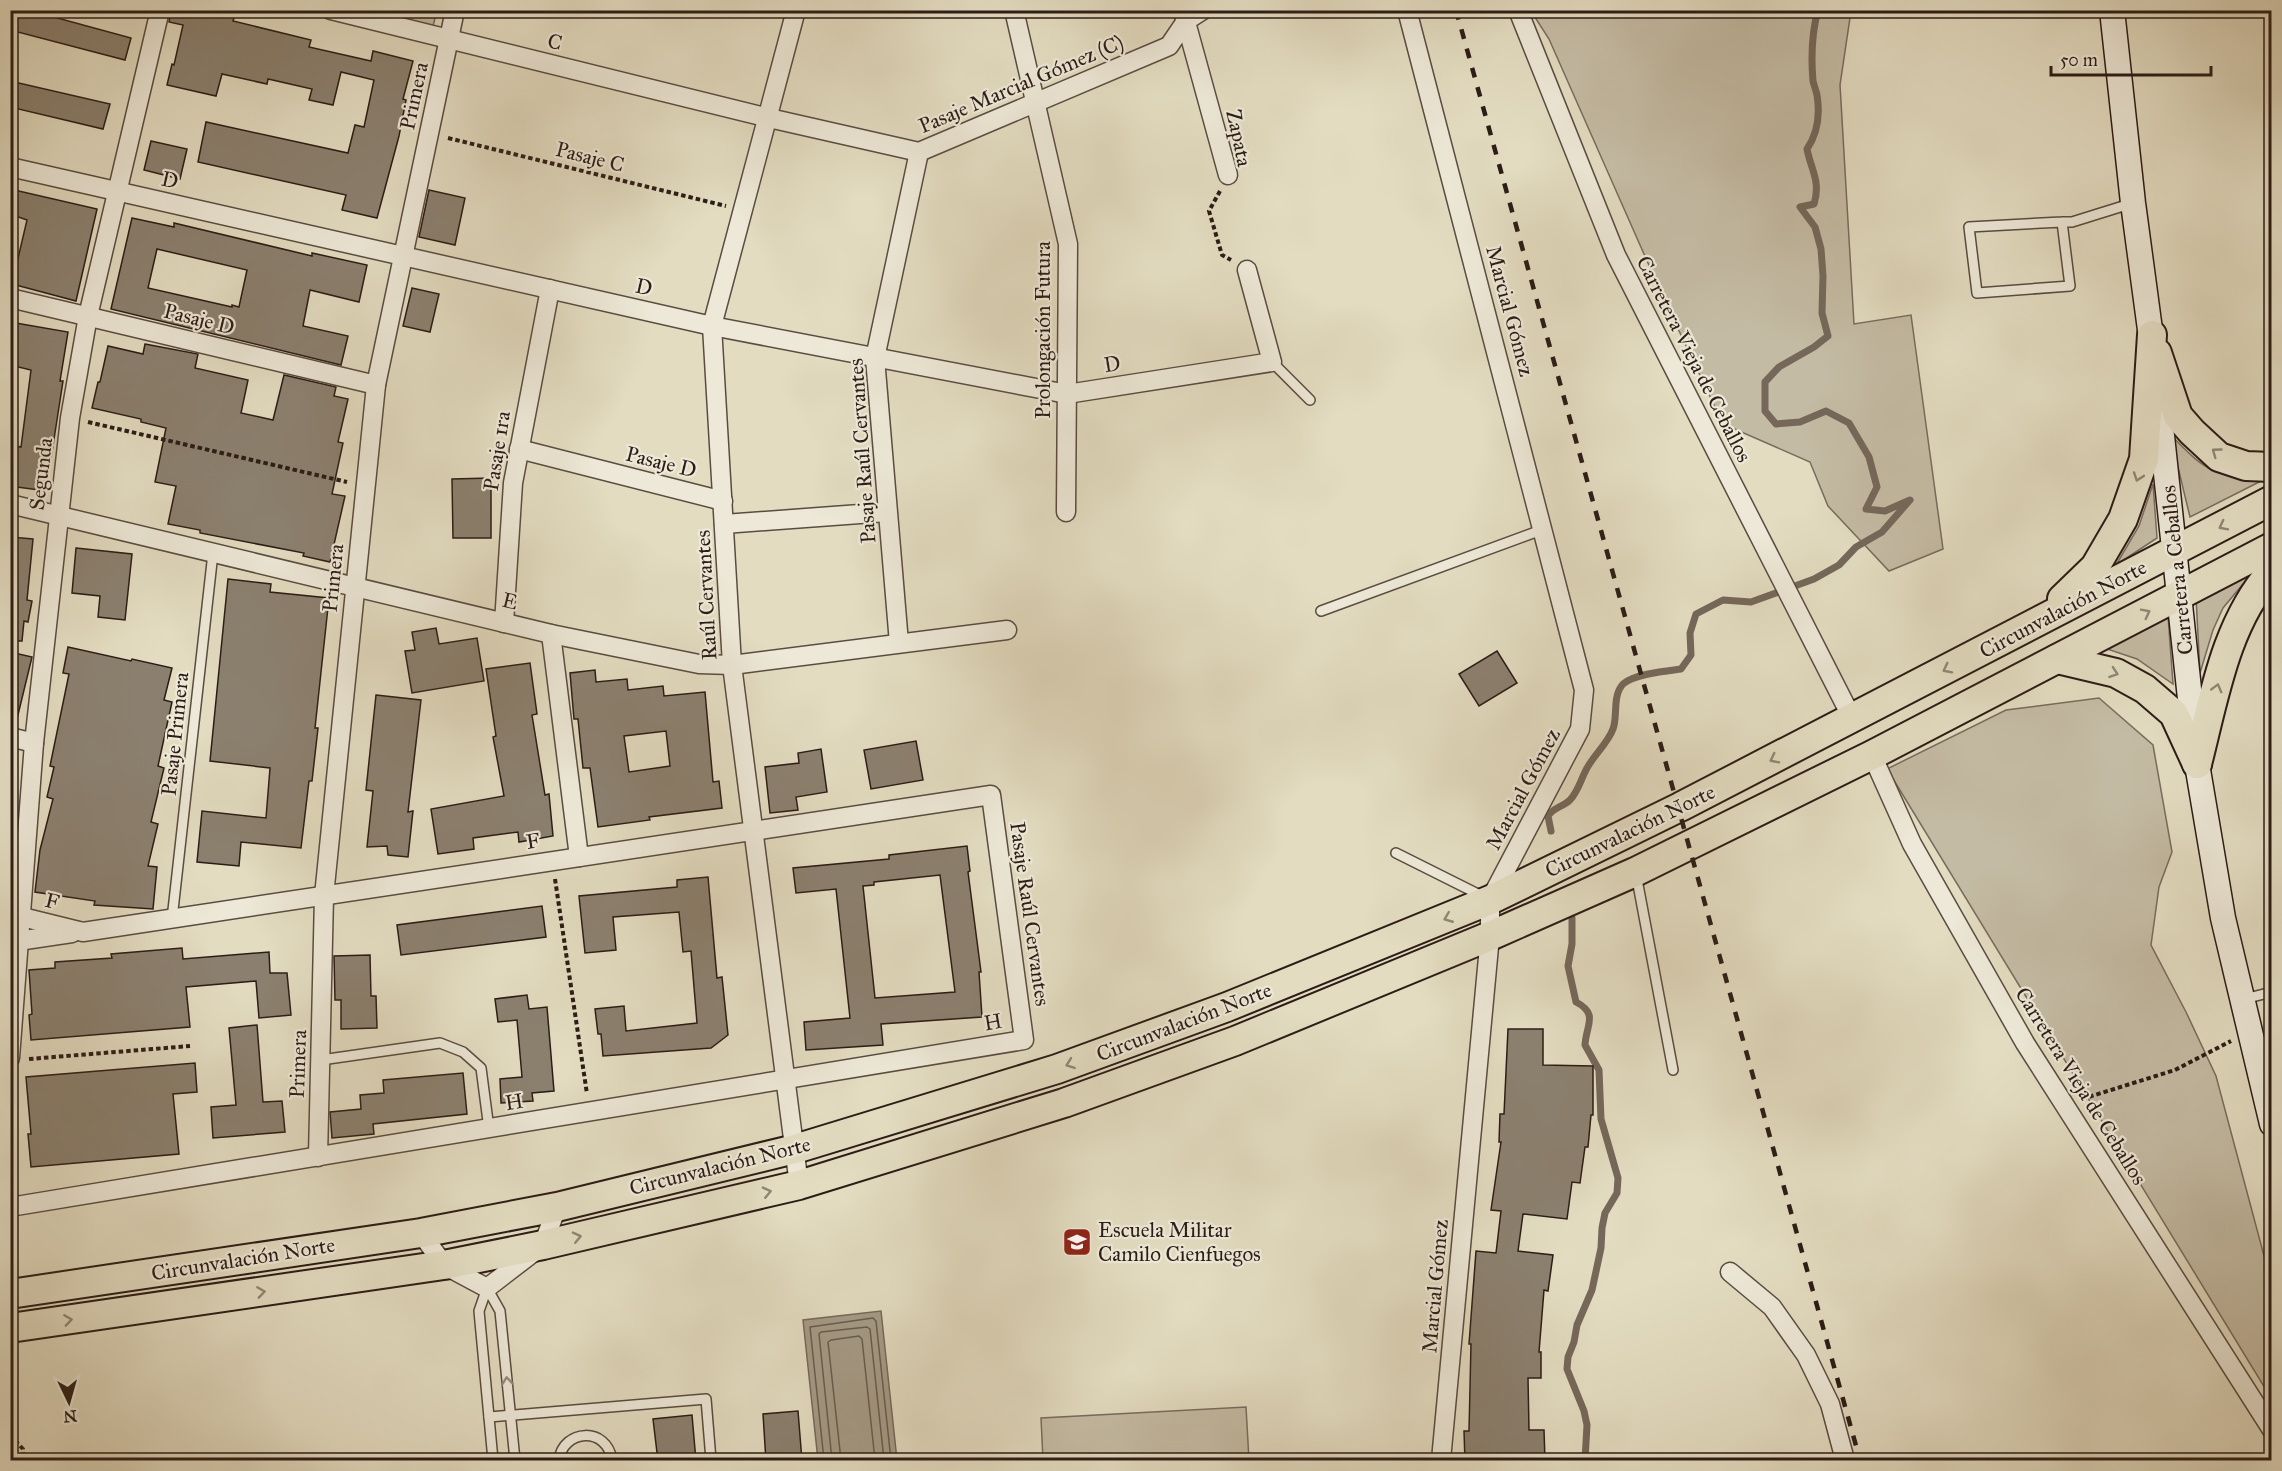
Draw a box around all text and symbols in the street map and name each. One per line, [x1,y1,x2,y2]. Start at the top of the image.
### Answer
street label: C [545,28,565,56]
street label: Pasaje Marcial Gómez (C) [915,29,1127,139]
scale bar [2051,39,2212,77]
text: 50 m [2060,49,2098,71]
street label: Primera [394,60,434,132]
street label: Zapata [1220,107,1258,169]
street label: Pasaje C [553,136,627,178]
street label: D [159,165,181,195]
street label: Prolongación Futura [1030,241,1056,419]
street label: Marcial Gómez [1480,243,1540,379]
street label: Carretera Vieja de Ceballos [1631,251,1757,467]
street label: D [633,272,655,302]
street label: Pasaje D [161,298,237,340]
street label: D [1102,350,1122,378]
street label: Pasaje Raúl Cervantes [843,357,881,545]
street label: Pasaje 1ra [478,409,516,493]
street label: Segunda [24,436,58,512]
street label: Pasaje D [623,441,699,483]
one-way arrow [2212,448,2223,459]
one-way arrow [2133,471,2146,481]
street label: Carretera a Ceballos [2155,484,2199,656]
one-way arrow [2218,518,2229,530]
street label: Raúl Cervantes [690,529,722,661]
street label: Primera [316,542,350,613]
street label: Circunvalación Norte [1975,554,2151,664]
street label: E [500,587,520,615]
one-way arrow [2140,608,2151,620]
one-way arrow [1942,662,1953,674]
one-way arrow [2108,666,2118,679]
street label: Pasaje Primera [156,671,194,797]
one-way arrow [2210,683,2222,693]
street label: Marcial Gómez [1480,723,1566,854]
one-way arrow [1770,752,1780,763]
street label: Circunvalación Norte [1541,778,1719,883]
street label: Pasaje Raúl Cervantes [1004,820,1056,1008]
street label: F [524,827,542,855]
street label: F [42,887,62,915]
one-way arrow [1443,910,1453,923]
street label: Circunvalación Norte [1093,976,1276,1067]
street label: Carretera Vieja de Ceballos [2010,982,2152,1190]
street label: H [982,1008,1004,1036]
street label: Primera [284,1029,312,1099]
one-way arrow [1065,1057,1076,1070]
street label: H [503,1088,525,1116]
street label: Circunvalación Norte [627,1131,813,1201]
one-way arrow [762,1186,772,1199]
place label: Escuela Militar Camilo Cienfuegos [1098,1217,1261,1267]
street label: Marcial Gómez [1416,1218,1454,1354]
school or university icon: Escuela Militar Camilo Cienfuegos [1061,1226,1093,1258]
one-way arrow [572,1231,582,1244]
street label: Circunvalación Norte [149,1232,337,1286]
one-way arrow [257,1286,266,1298]
one-way arrow [64,1314,73,1326]
north arrow [39,1372,99,1432]
one-way arrow [502,1377,514,1386]
text: N [62,1406,78,1427]

